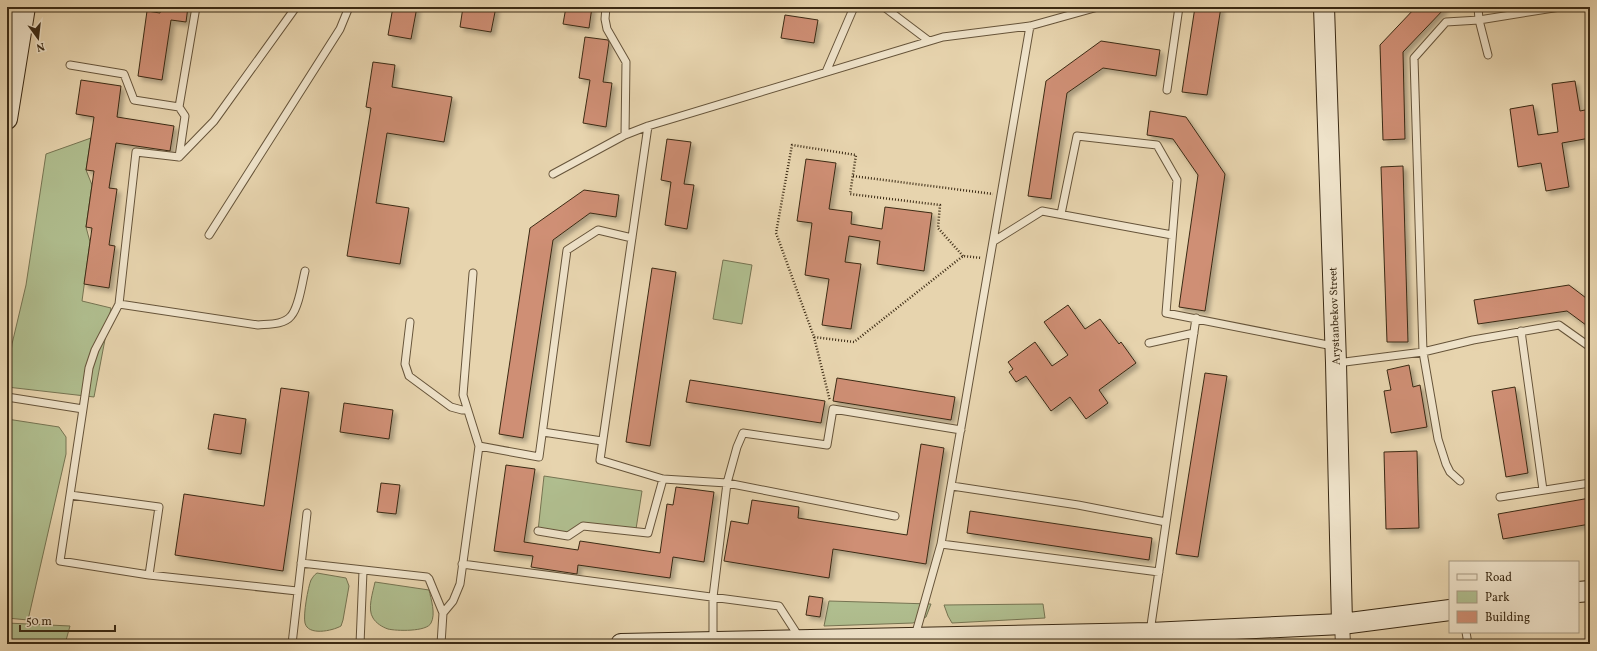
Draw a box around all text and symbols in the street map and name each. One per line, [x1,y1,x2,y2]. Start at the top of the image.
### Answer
north arrow [18,18,58,58]
text: N [34,38,46,54]
street label: Arystanbekov Street [1326,266,1345,365]
legend [1449,561,1579,633]
text: Road [1485,570,1512,586]
text: Park [1485,590,1510,606]
scale bar [20,607,115,633]
text: Building [1485,610,1530,626]
text: 50 m [26,614,52,630]

